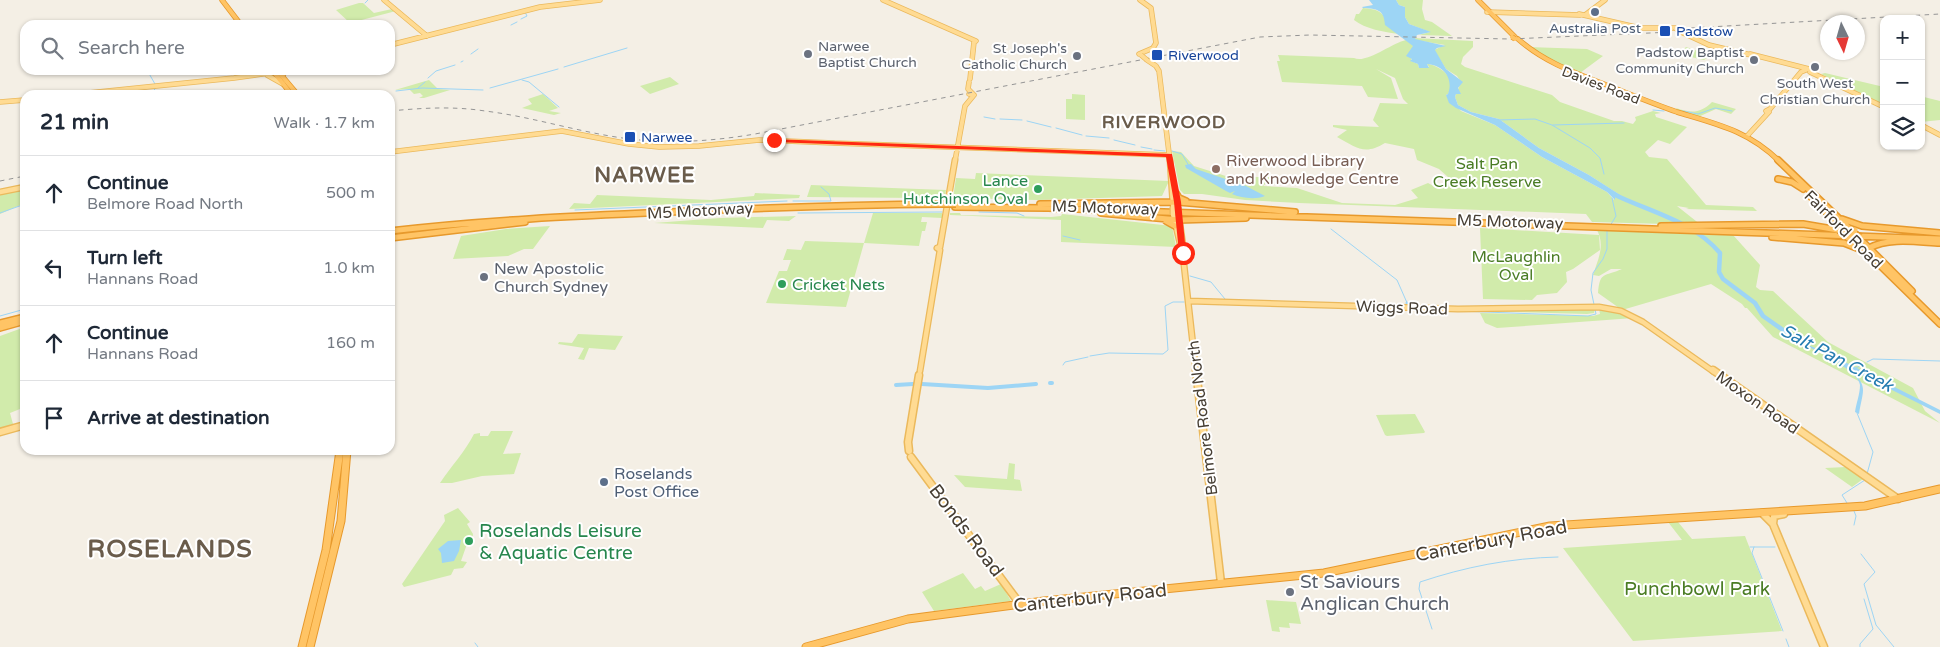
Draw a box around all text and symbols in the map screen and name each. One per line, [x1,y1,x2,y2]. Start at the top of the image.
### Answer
marker: Australia Post [1589,6,1601,18]
north arrow [1820,15,1865,60]
map controls [1880,15,1925,150]
button: + [1880,15,1925,60]
search box [20,20,395,75]
place label: Australia Post [1549,20,1642,37]
place label: Padstow [1676,23,1733,40]
marker: Padstow [1658,24,1672,38]
icon: search [38,34,66,62]
text: Search here [78,37,185,59]
place label: Narwee Baptist Church [818,38,917,71]
place label: St Joseph's Catholic Church [961,40,1067,73]
place label: Padstow Baptist Community Church [1615,44,1745,77]
place label: Riverwood [1168,47,1239,64]
marker: Narwee Baptist Church [802,48,814,60]
marker: Riverwood [1150,48,1164,62]
marker: St Joseph's Catholic Church [1071,50,1083,62]
marker: Padstow Baptist Community Church [1748,54,1760,66]
button: − [1880,60,1925,105]
marker: South West Christian Church [1809,61,1821,73]
street label: Davies Road [1559,63,1642,108]
place label: South West Christian Church [1760,75,1870,108]
button: layers [1880,105,1925,150]
text: 21 min [40,110,109,135]
district label: RIVERWOOD [1102,111,1226,133]
text: Walk · 1.7 km [274,113,375,133]
place label: Narwee [641,129,692,146]
route end [763,129,786,152]
marker: Narwee [623,130,637,144]
place label: Riverwood Library and Knowledge Centre [1226,151,1399,189]
park label: Salt Pan Creek Reserve [1433,154,1541,192]
district label: NARWEE [594,163,696,188]
marker: Riverwood Library and Knowledge Centre [1210,163,1222,175]
place label: Lance Hutchinson Oval [903,171,1028,209]
text: Continue [87,172,169,194]
icon: ahead [40,179,68,207]
text: 500 m [326,183,375,203]
marker: Lance Hutchinson Oval [1032,183,1044,195]
street label: Fairford Road [1800,186,1887,273]
text: Belmore Road North [87,194,243,214]
street label: M5 Motorway [1051,196,1159,220]
street label: M5 Motorway [646,198,754,224]
street label: M5 Motorway [1456,210,1564,234]
route start [1172,242,1195,265]
text: Turn left [87,247,163,269]
park label: McLaughlin Oval [1471,247,1561,285]
icon: left [40,254,68,282]
text: 1.0 km [323,258,375,278]
place label: New Apostolic Church Sydney [494,259,609,297]
text: Hannans Road [87,269,198,289]
marker: New Apostolic Church Sydney [478,271,490,283]
place label: Cricket Nets [792,275,885,295]
marker: Cricket Nets [776,278,788,290]
street label: Wiggs Road [1356,296,1448,320]
water label: Salt Pan Creek [1777,319,1898,397]
text: Continue [87,322,169,344]
icon: ahead [40,329,68,357]
text: 160 m [326,333,375,353]
street label: Belmore Road North [1184,339,1222,497]
text: Hannans Road [87,344,198,364]
street label: Moxon Road [1712,367,1803,439]
icon: arrive [40,404,68,432]
text: Arrive at destination [87,407,270,429]
place label: Roselands Post Office [614,464,699,502]
marker: Roselands Post Office [598,476,610,488]
street label: Bonds Road [924,480,1008,581]
street label: Canterbury Road [1413,515,1569,566]
place label: Roselands Leisure & Aquatic Centre [479,520,642,564]
district label: ROSELANDS [87,534,253,564]
marker: Roselands Leisure & Aquatic Centre [463,535,475,547]
place label: St Saviours Anglican Church [1300,571,1449,615]
park label: Punchbowl Park [1624,578,1770,600]
street label: Canterbury Road [1012,579,1168,617]
marker: St Saviours Anglican Church [1284,586,1296,598]

